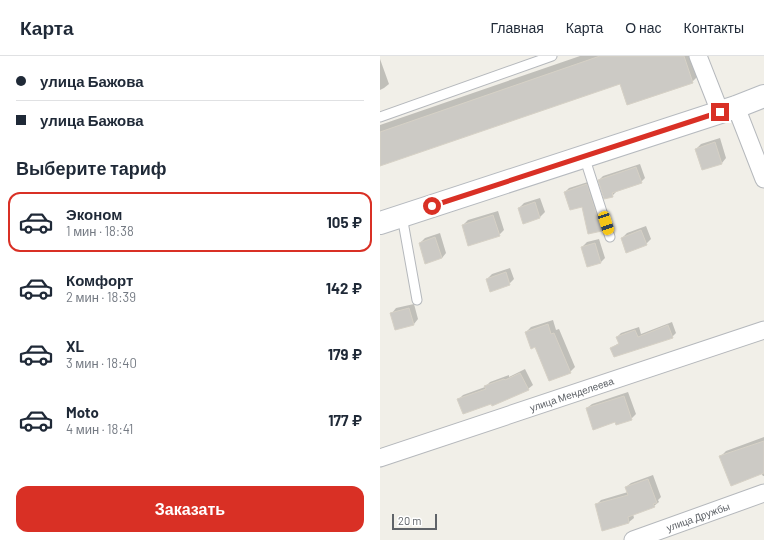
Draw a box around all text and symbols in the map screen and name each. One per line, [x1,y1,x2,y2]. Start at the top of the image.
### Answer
text: Карта [20,16,74,39]
text: Главная [491,19,544,36]
text: Карта [566,19,603,36]
text: О нас [625,19,662,36]
text: Контакты [684,19,744,36]
text: улица Бажова [40,72,144,90]
route end [711,103,729,121]
text: улица Бажова [40,111,144,129]
text: Выберите тариф [16,157,167,179]
route start [423,197,441,215]
icon: car [18,204,54,240]
text: Эконом [66,205,122,223]
car [597,210,615,236]
text: 105 ₽ [327,213,362,231]
text: 1 мин · 18:38 [66,223,134,239]
icon: car [18,270,54,306]
text: Комфорт [66,271,133,289]
text: 142 ₽ [326,279,362,297]
text: 2 мин · 18:39 [66,289,136,305]
icon: car [18,336,54,372]
text: XL [66,337,84,355]
text: 179 ₽ [328,345,362,363]
text: 3 мин · 18:40 [66,355,137,371]
street label: улица Менделеева [528,374,616,414]
icon: car [18,402,54,438]
text: Moto [66,403,99,421]
text: 177 ₽ [328,411,362,429]
text: 4 мин · 18:41 [66,421,133,437]
button: Заказать [16,486,364,532]
street label: улица Дружбы [665,500,731,534]
scale bar [392,512,437,531]
text: 20 m [398,514,421,527]

